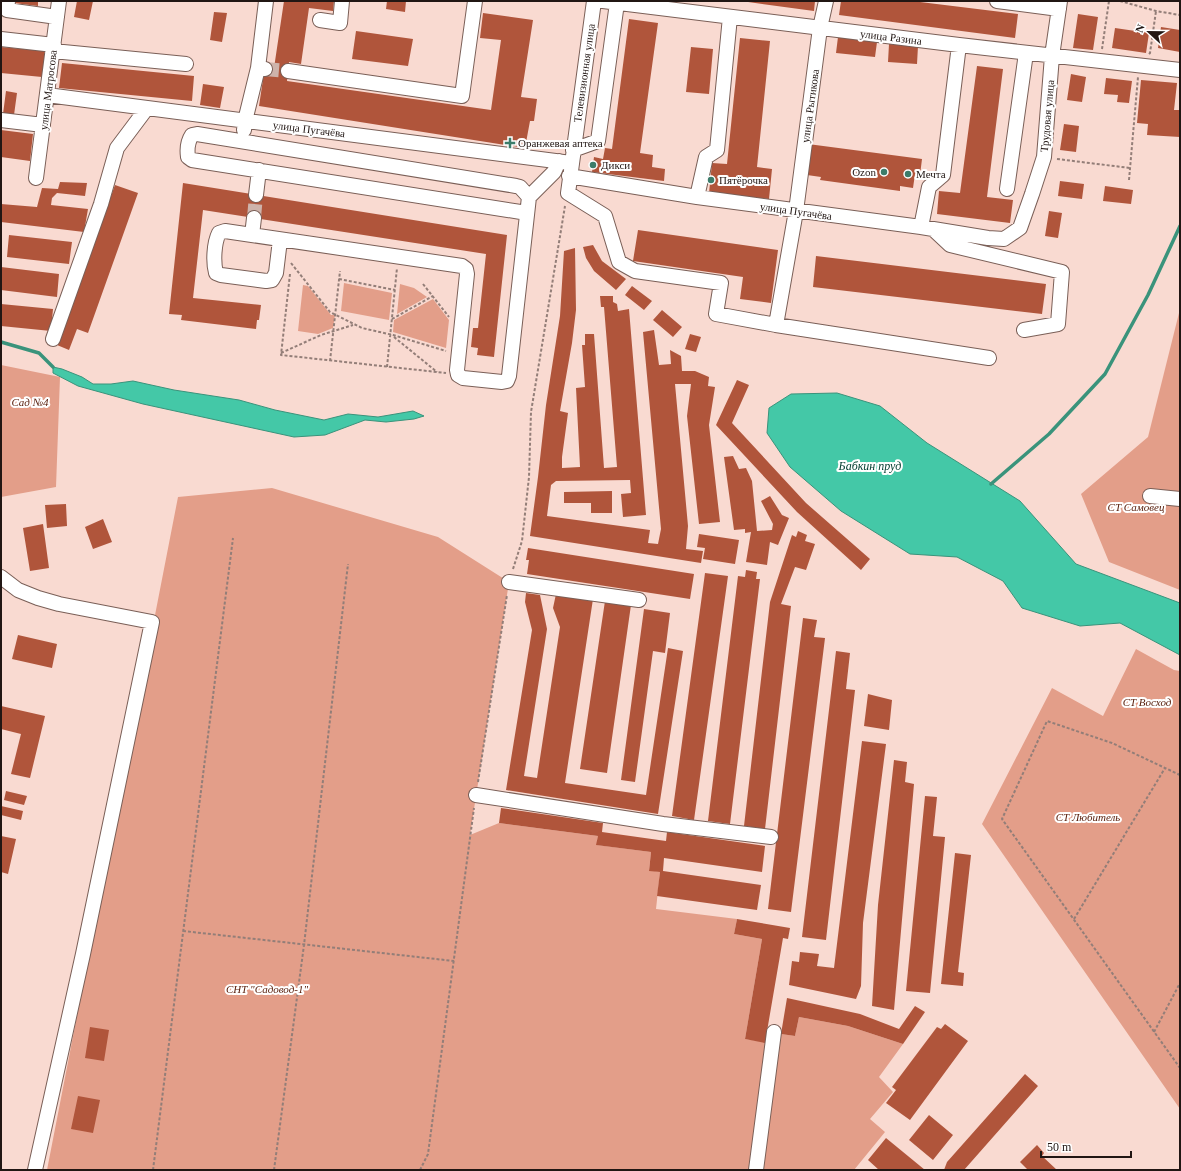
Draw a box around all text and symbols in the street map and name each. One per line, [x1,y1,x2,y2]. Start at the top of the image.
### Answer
north arrow [1129,12,1169,52]
text: N [1133,22,1147,34]
street label: Телевизионная улица [571,23,597,123]
street label: улица Разина [860,27,923,47]
street label: улица Матросова [37,49,59,131]
street label: улица Рытикова [799,68,821,144]
street label: Трудовая улица [1038,79,1056,153]
street label: улица Пугачёва [272,119,346,139]
place label: Оранжевая аптека [518,137,603,149]
marker: Оранжевая аптека [505,138,515,148]
place label: Дикси [601,159,630,171]
marker: Дикси [588,160,598,170]
place label: Ozon [852,166,876,178]
marker: Ozon [879,167,889,177]
place label: Мечта [916,168,946,180]
marker: Мечта [903,169,913,179]
place label: Пятёрочка [719,174,768,186]
marker: Пятёрочка [706,175,716,185]
street label: улица Пугачёва [759,200,833,222]
park label: Сад №4 [11,396,49,408]
water label: Бабкин пруд [838,459,901,473]
park label: СТ Самовец [1108,501,1165,513]
park label: СТ Восход [1123,696,1172,708]
park label: СТ Любитель [1056,811,1120,823]
park label: СНТ "Садовод-1" [226,983,308,995]
scale bar [1041,1133,1131,1159]
text: 50 m [1047,1140,1072,1154]

